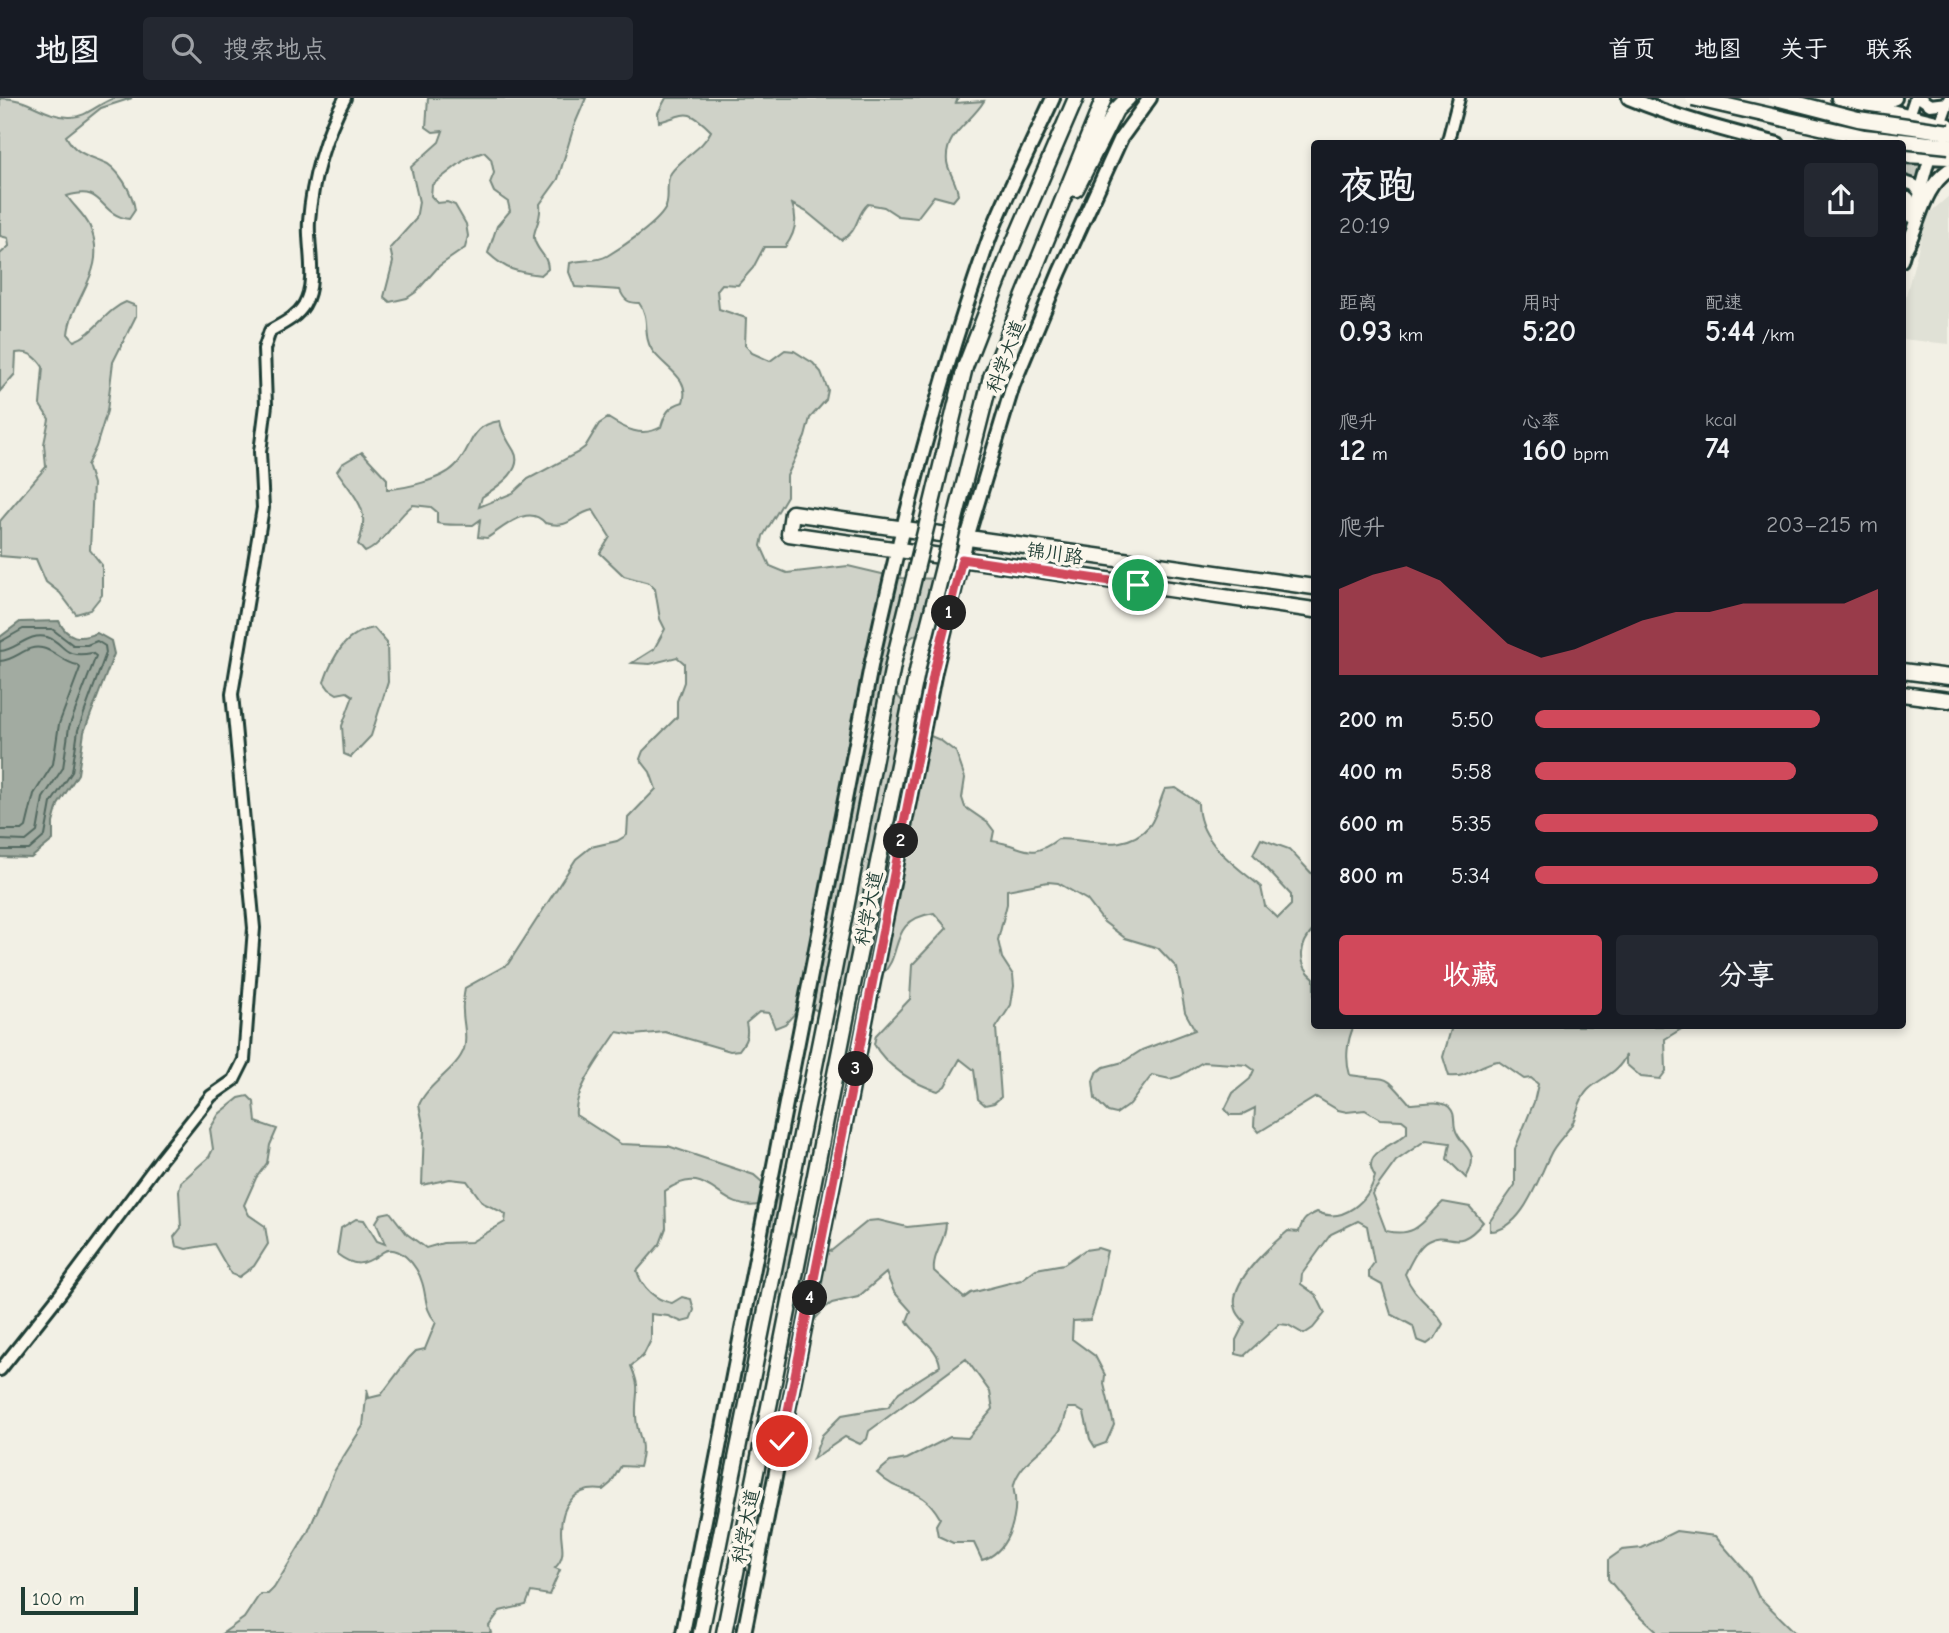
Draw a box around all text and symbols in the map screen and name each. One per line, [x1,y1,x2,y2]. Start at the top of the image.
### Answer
search box [143,17,633,80]
icon: search [167,29,205,67]
text: 地图 [35,31,101,69]
text: 搜索地点 [223,35,327,65]
text: 首页 [1608,35,1656,63]
text: 地图 [1694,35,1742,63]
text: 关于 [1780,35,1828,63]
text: 联系 [1866,35,1914,63]
button: share [1804,163,1878,237]
text: 夜跑 [1339,164,1415,208]
text: 20:19 [1339,212,1391,239]
text: 距离 [1339,292,1377,314]
text: 用时 [1522,292,1560,314]
text: 配速 [1705,292,1743,314]
text: 0.93 [1339,314,1392,349]
text: 5:20 [1522,314,1576,349]
text: 5:44 [1705,314,1755,349]
street label: 科学大道 [982,317,1030,396]
text: km [1392,324,1423,346]
text: /km [1755,324,1795,346]
text: kcal [1705,409,1737,431]
text: 爬升 [1339,411,1377,433]
text: 心率 [1522,411,1560,433]
text: 74 [1705,431,1730,466]
text: 12 [1339,433,1366,468]
text: 160 [1522,433,1567,468]
text: m [1366,443,1388,465]
text: bpm [1567,443,1609,465]
text: 203–215 m [1766,511,1878,538]
text: 爬升 [1339,514,1385,541]
street label: 锦川路 [1025,539,1085,569]
pin [1108,555,1168,615]
icon: arrive [1119,566,1157,604]
pin: 1 [932,596,967,630]
text: 1 [945,601,952,623]
text: 200 m [1339,706,1403,733]
text: 5:50 [1451,706,1494,733]
text: 400 m [1339,758,1403,785]
text: 5:58 [1451,758,1492,785]
text: 600 m [1339,810,1404,837]
text: 5:35 [1451,810,1492,837]
pin: 2 [884,824,918,858]
text: 2 [896,829,905,851]
text: 800 m [1339,862,1404,889]
text: 5:34 [1451,862,1490,889]
street label: 科学大道 [851,869,887,948]
button: 收藏 [1339,935,1602,1015]
button: 分享 [1616,935,1878,1015]
pin: 3 [838,1052,874,1086]
text: 3 [851,1057,860,1079]
pin: 4 [792,1280,828,1316]
text: 4 [805,1286,814,1308]
pin [752,1411,812,1471]
icon: check [763,1422,801,1460]
street label: 科学大道 [728,1487,764,1566]
scale bar [21,1584,138,1616]
text: 100 m [32,1588,85,1610]

